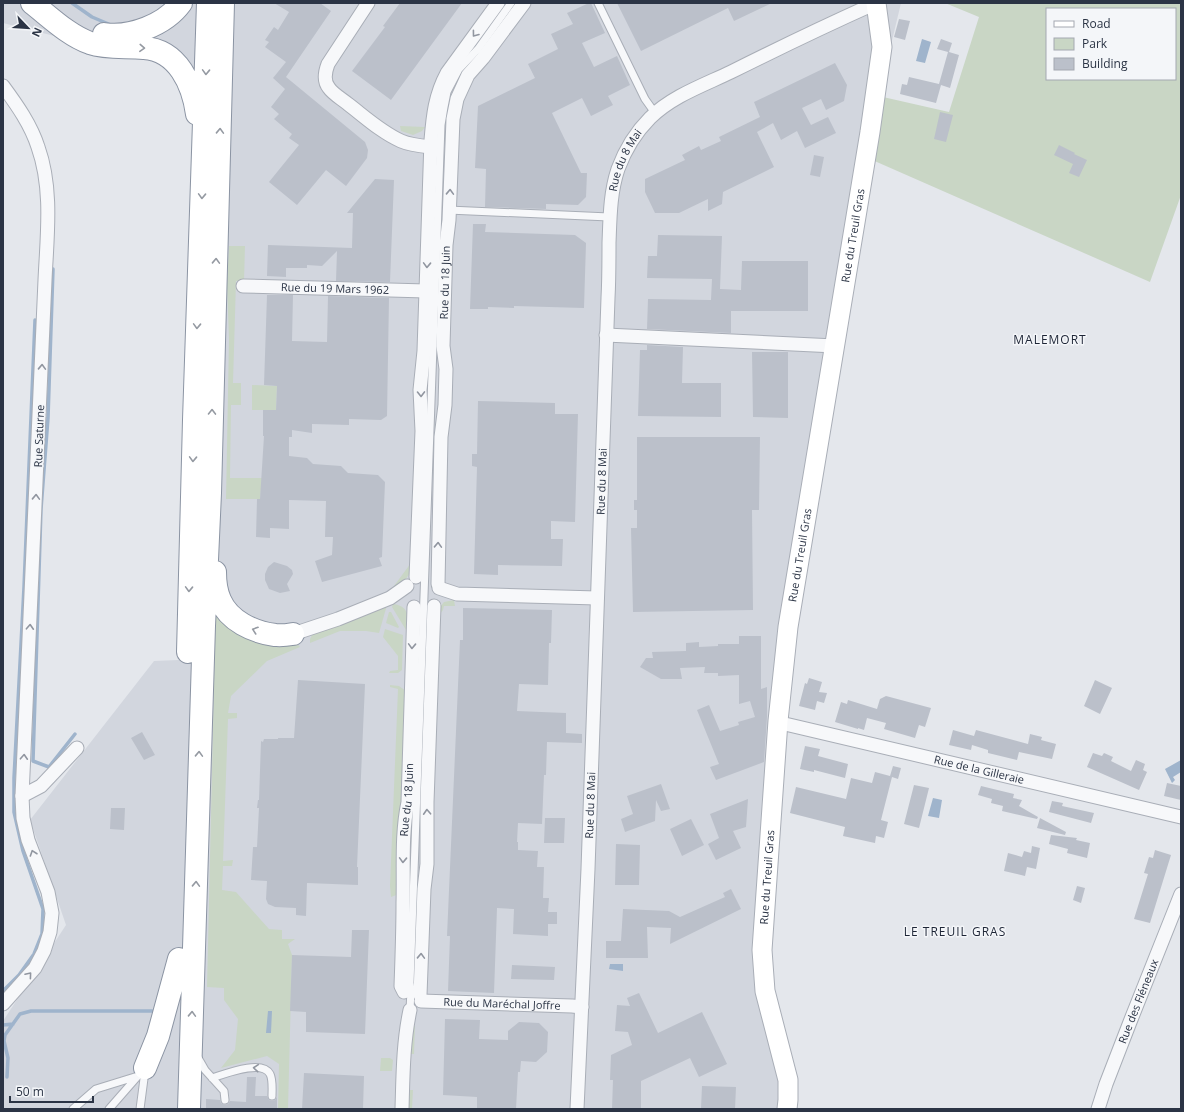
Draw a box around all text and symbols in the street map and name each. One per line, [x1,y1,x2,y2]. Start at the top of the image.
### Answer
north arrow [8,8,48,48]
legend [1046,8,1176,80]
text: Road [1082,15,1111,32]
text: N [29,25,46,40]
one-way arrow [473,30,480,37]
text: Park [1082,35,1108,52]
one-way arrow [139,44,145,52]
text: Building [1082,55,1128,72]
one-way arrow [202,69,210,75]
street label: Rue du 8 Mai [605,126,645,192]
one-way arrow [216,128,224,134]
street label: Rue du Treuil Gras [837,187,867,283]
one-way arrow [446,189,454,195]
one-way arrow [198,193,206,199]
street label: Rue du 18 Juin [436,245,453,320]
one-way arrow [212,258,220,264]
one-way arrow [422,262,431,268]
street label: Rue du 19 Mars 1962 [281,279,389,297]
one-way arrow [193,323,202,329]
district label: MALEMORT [1013,331,1087,348]
one-way arrow [37,364,46,370]
one-way arrow [417,391,425,397]
street label: Rue Saturne [30,404,47,468]
one-way arrow [208,409,216,415]
street label: Rue du 8 Mai [592,448,610,515]
one-way arrow [189,456,197,462]
one-way arrow [32,494,40,500]
street label: Rue du Treuil Gras [784,507,815,603]
one-way arrow [434,542,442,548]
one-way arrow [185,586,193,592]
one-way arrow [26,624,34,630]
one-way arrow [252,626,259,635]
one-way arrow [408,643,416,649]
one-way arrow [195,751,204,757]
street label: Rue de la Gilleraie [933,751,1026,787]
one-way arrow [19,754,28,760]
street label: Rue du 18 Juin [396,763,416,837]
street label: Rue du 8 Mai [581,772,598,839]
one-way arrow [423,809,431,815]
street label: Rue du Treuil Gras [756,829,777,925]
one-way arrow [29,850,38,857]
one-way arrow [399,857,408,863]
one-way arrow [191,881,200,887]
district label: LE TREUIL GRAS [904,923,1006,940]
one-way arrow [417,953,426,959]
street label: Rue des Fléneaux [1114,956,1161,1046]
one-way arrow [25,972,32,980]
street label: Rue du Maréchal Joffre [443,994,561,1013]
one-way arrow [188,1011,196,1017]
one-way arrow [253,1064,259,1073]
scale bar [10,1078,93,1104]
text: 50 m [16,1083,44,1100]

